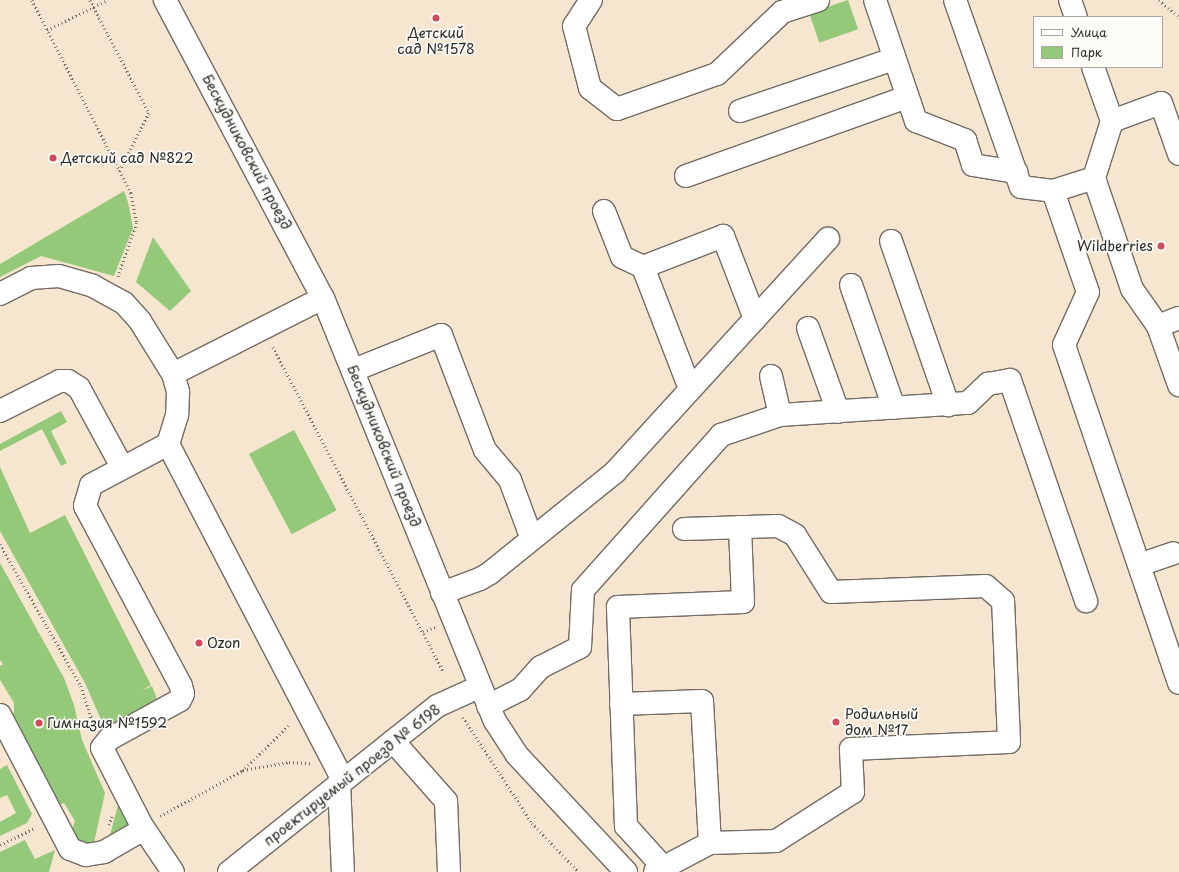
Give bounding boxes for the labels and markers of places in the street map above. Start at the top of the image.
marker: Детский сад №1578 [431,13,441,23]
place label: Детский сад №1578 [397,25,475,58]
place label: Детский сад №822 [61,150,195,166]
marker: Детский сад №822 [48,153,58,163]
place label: Wildberries [1077,238,1153,254]
marker: Wildberries [1156,241,1166,251]
place label: Ozon [207,635,240,651]
marker: Ozon [194,638,204,648]
place label: Родильный дом №17 [845,706,919,738]
place label: Гимназия №1592 [47,715,167,731]
marker: Родильный дом №17 [830,716,842,728]
marker: Гимназия №1592 [34,718,44,728]

